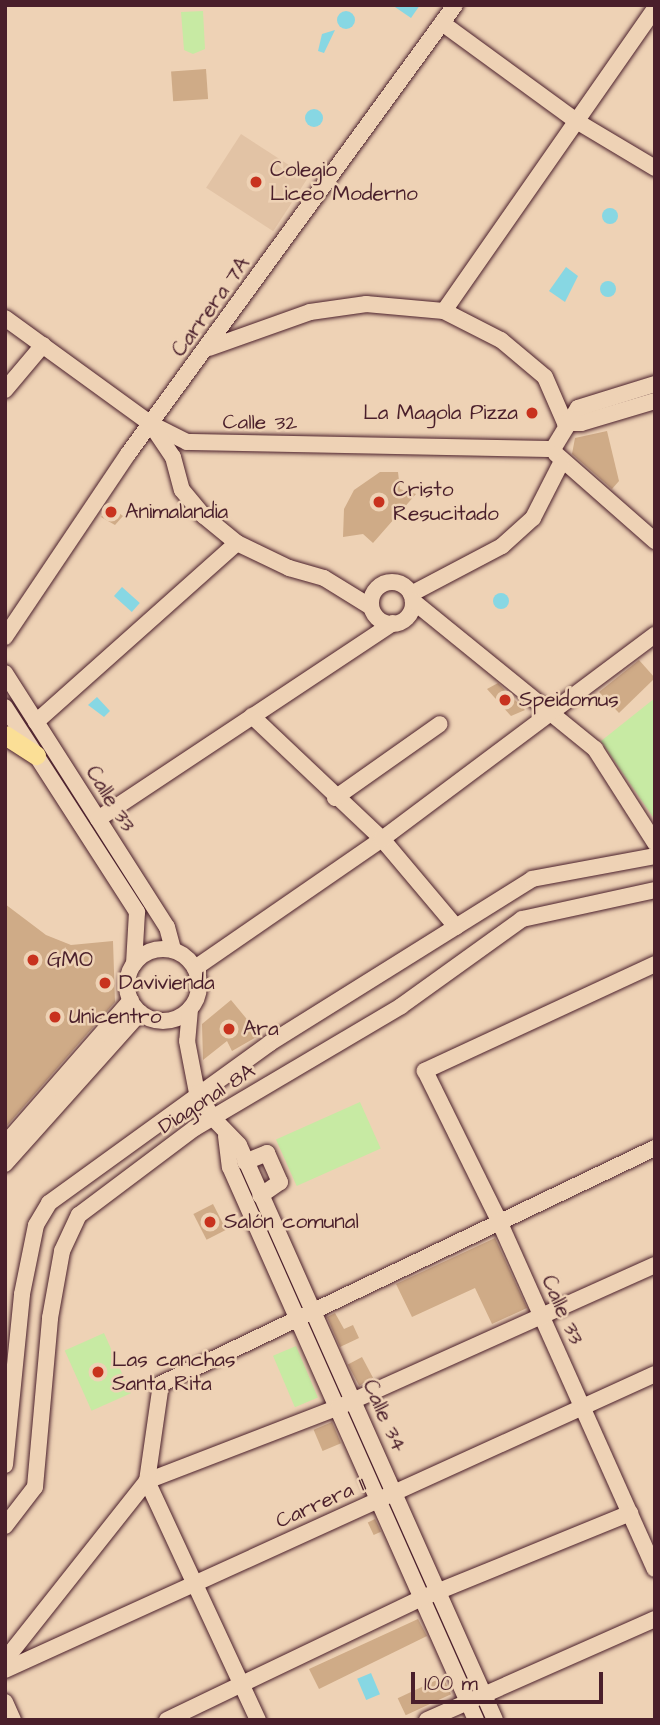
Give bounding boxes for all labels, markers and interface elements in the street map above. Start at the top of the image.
place label: Colegio Liceo Moderno [270,157,418,207]
marker: Colegio Liceo Moderno [248,174,264,190]
street label: Carrera 7A [166,252,256,362]
place label: La Magola Pizza [363,400,518,426]
marker: La Magola Pizza [524,405,540,421]
street label: Calle 32 [222,410,298,436]
place label: Cristo Resucitado [393,477,499,527]
marker: Cristo Resucitado [371,494,387,510]
place label: Animalandia [125,499,228,525]
marker: Animalandia [103,504,119,520]
place label: Speidomus [519,687,619,713]
marker: Speidomus [497,692,513,708]
street label: Calle 33 [80,761,140,837]
place label: GMO [47,947,93,973]
marker: GMO [25,952,41,968]
place label: Davivienda [119,970,215,996]
marker: Davivienda [97,975,113,991]
place label: Unicentro [69,1004,162,1030]
marker: Unicentro [47,1009,63,1025]
place label: Ara [243,1016,279,1042]
marker: Ara [221,1021,237,1037]
street label: Diagonal 8A [154,1058,260,1140]
place label: Salón comunal [224,1209,359,1235]
marker: Salón comunal [202,1214,218,1230]
street label: Calle 33 [536,1271,588,1349]
place label: Las canchas Santa Rita [112,1347,236,1397]
marker: Las canchas Santa Rita [90,1364,106,1380]
street label: Calle 34 [357,1376,411,1456]
street label: Carrera 11 [272,1472,370,1534]
scale bar [415,1658,608,1702]
text: 100 m [424,1669,478,1698]

